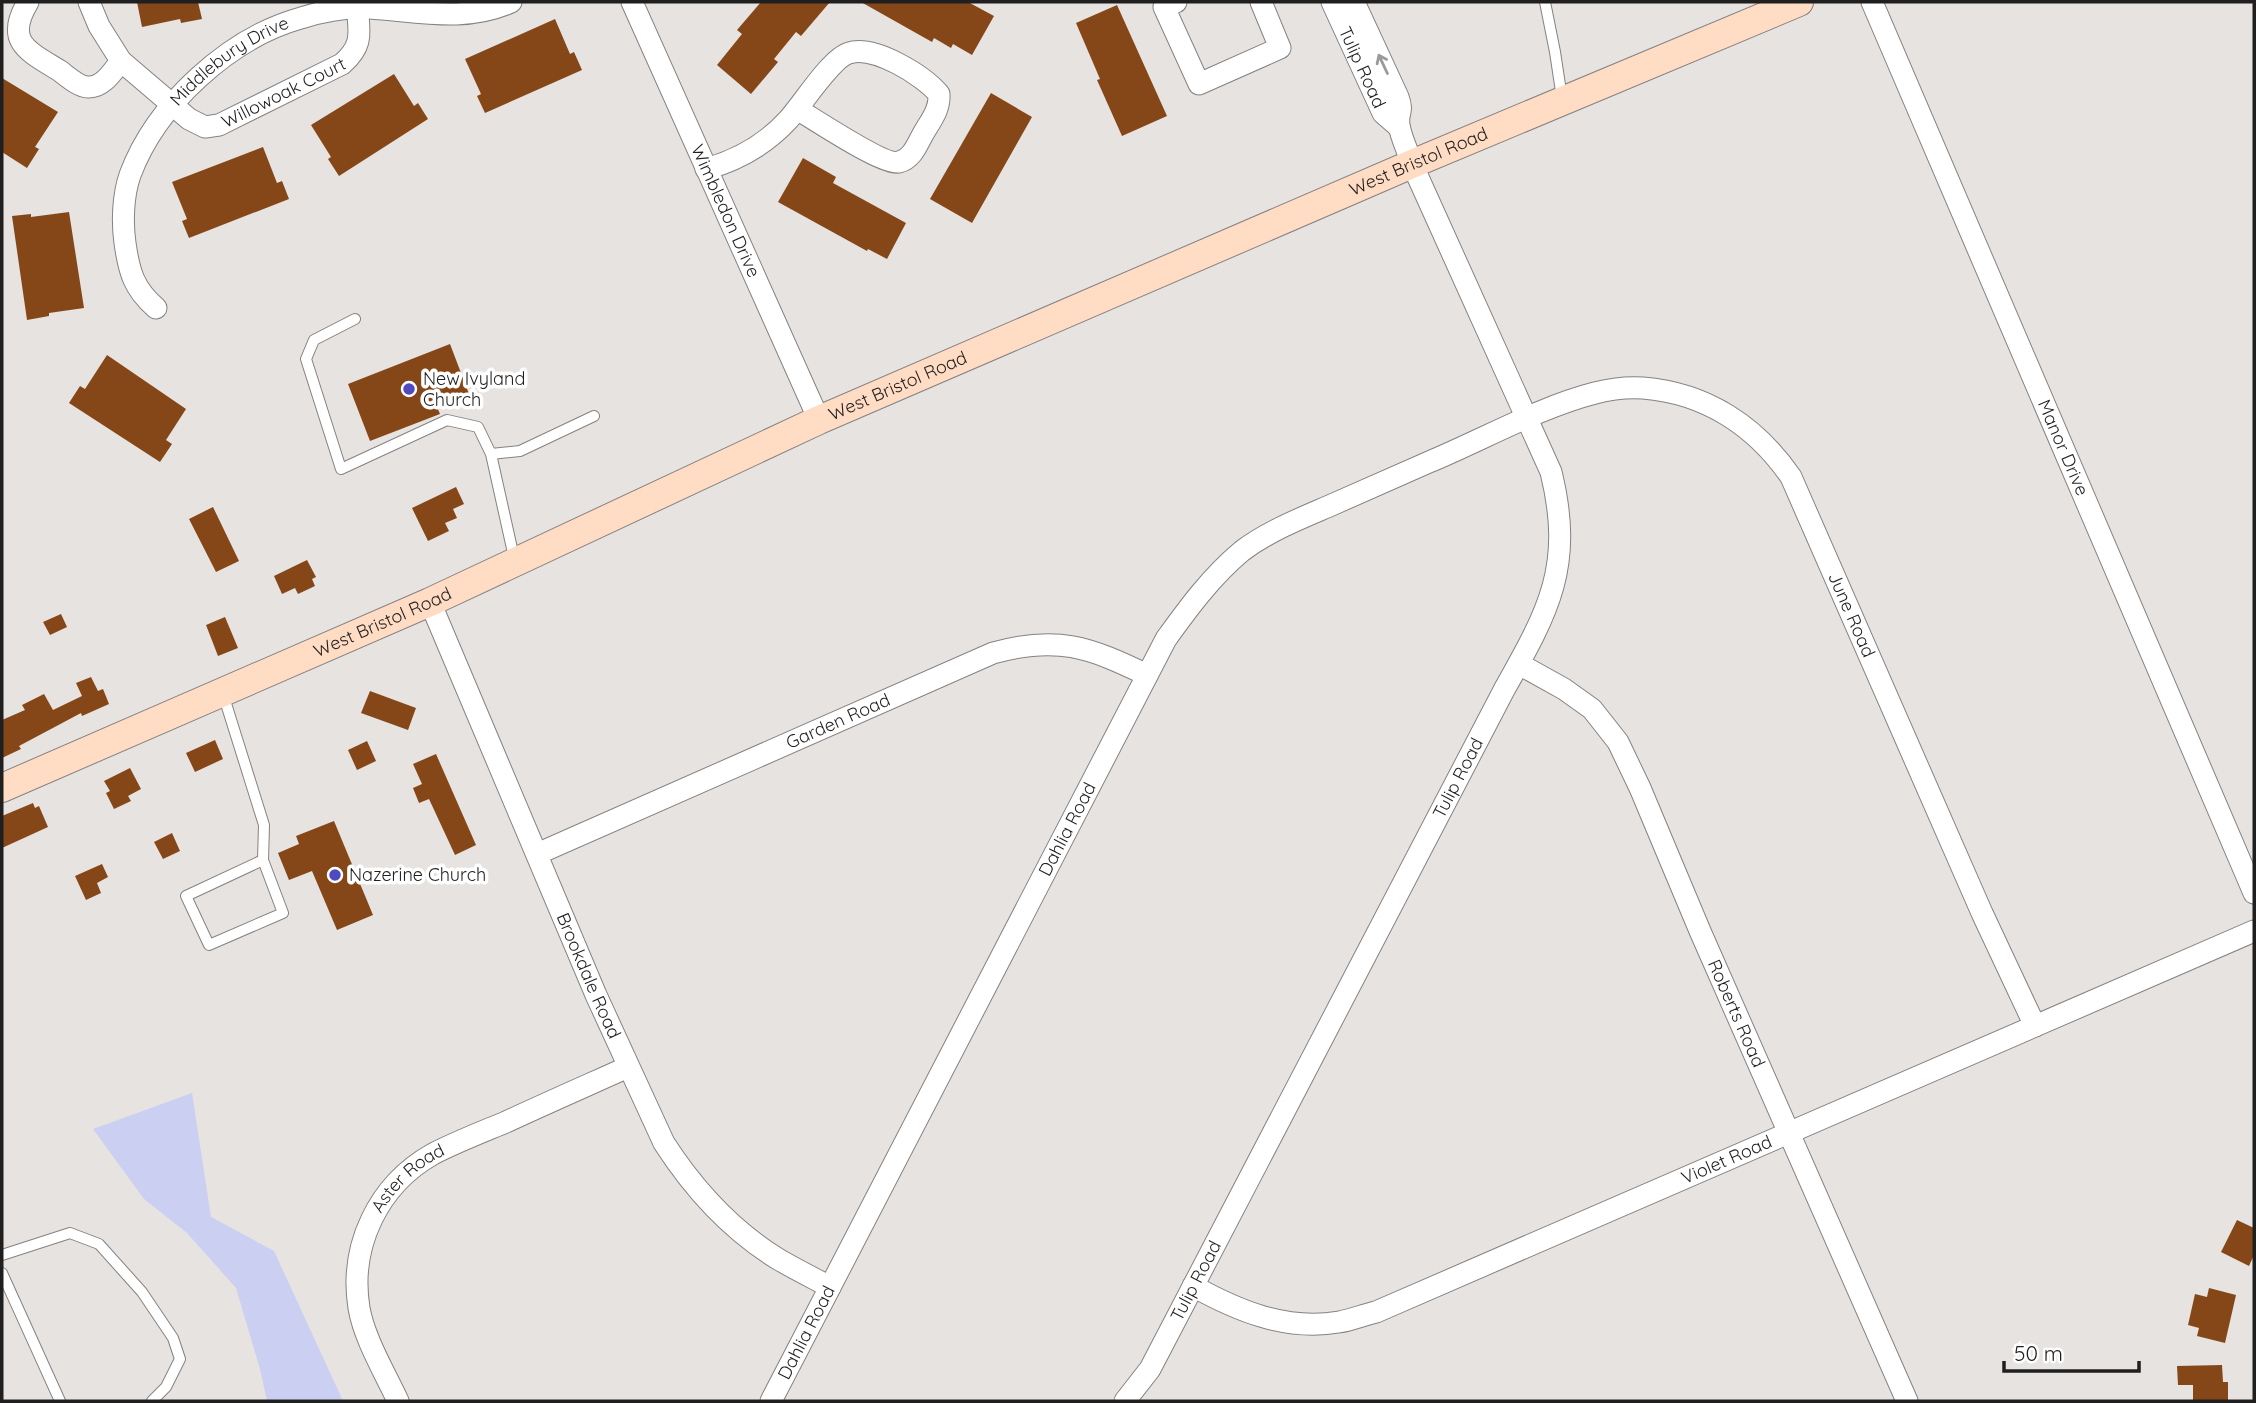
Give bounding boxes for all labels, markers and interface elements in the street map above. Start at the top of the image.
street label: Middlebury Drive [165,11,292,110]
street label: Tulip Road [1334,23,1391,112]
street label: Willowoak Court [217,52,350,133]
one-way arrow [1376,54,1389,75]
street label: West Bristol Road [1346,122,1491,201]
street label: Wimbledon Drive [686,141,766,281]
street label: West Bristol Road [825,346,970,425]
place label: New Ivyland Church [423,367,525,411]
marker: New Ivyland Church [401,381,417,397]
street label: Manor Drive [2033,396,2094,499]
street label: June Road [1823,568,1881,661]
street label: West Bristol Road [310,582,455,662]
street label: Garden Road [782,688,893,754]
street label: Tulip Road [1427,734,1488,822]
street label: Dahlia Road [1033,778,1101,880]
place label: Nazerine Church [349,863,486,886]
marker: Nazerine Church [327,867,343,883]
street label: Brookdale Road [552,909,626,1042]
street label: Roberts Road [1703,956,1771,1071]
street label: Violet Road [1678,1130,1775,1189]
street label: Aster Road [366,1138,448,1217]
street label: Tulip Road [1165,1237,1226,1325]
street label: Dahlia Road [772,1282,840,1383]
scale bar [2004,1330,2139,1374]
text: 50 m [2014,1340,2063,1366]

